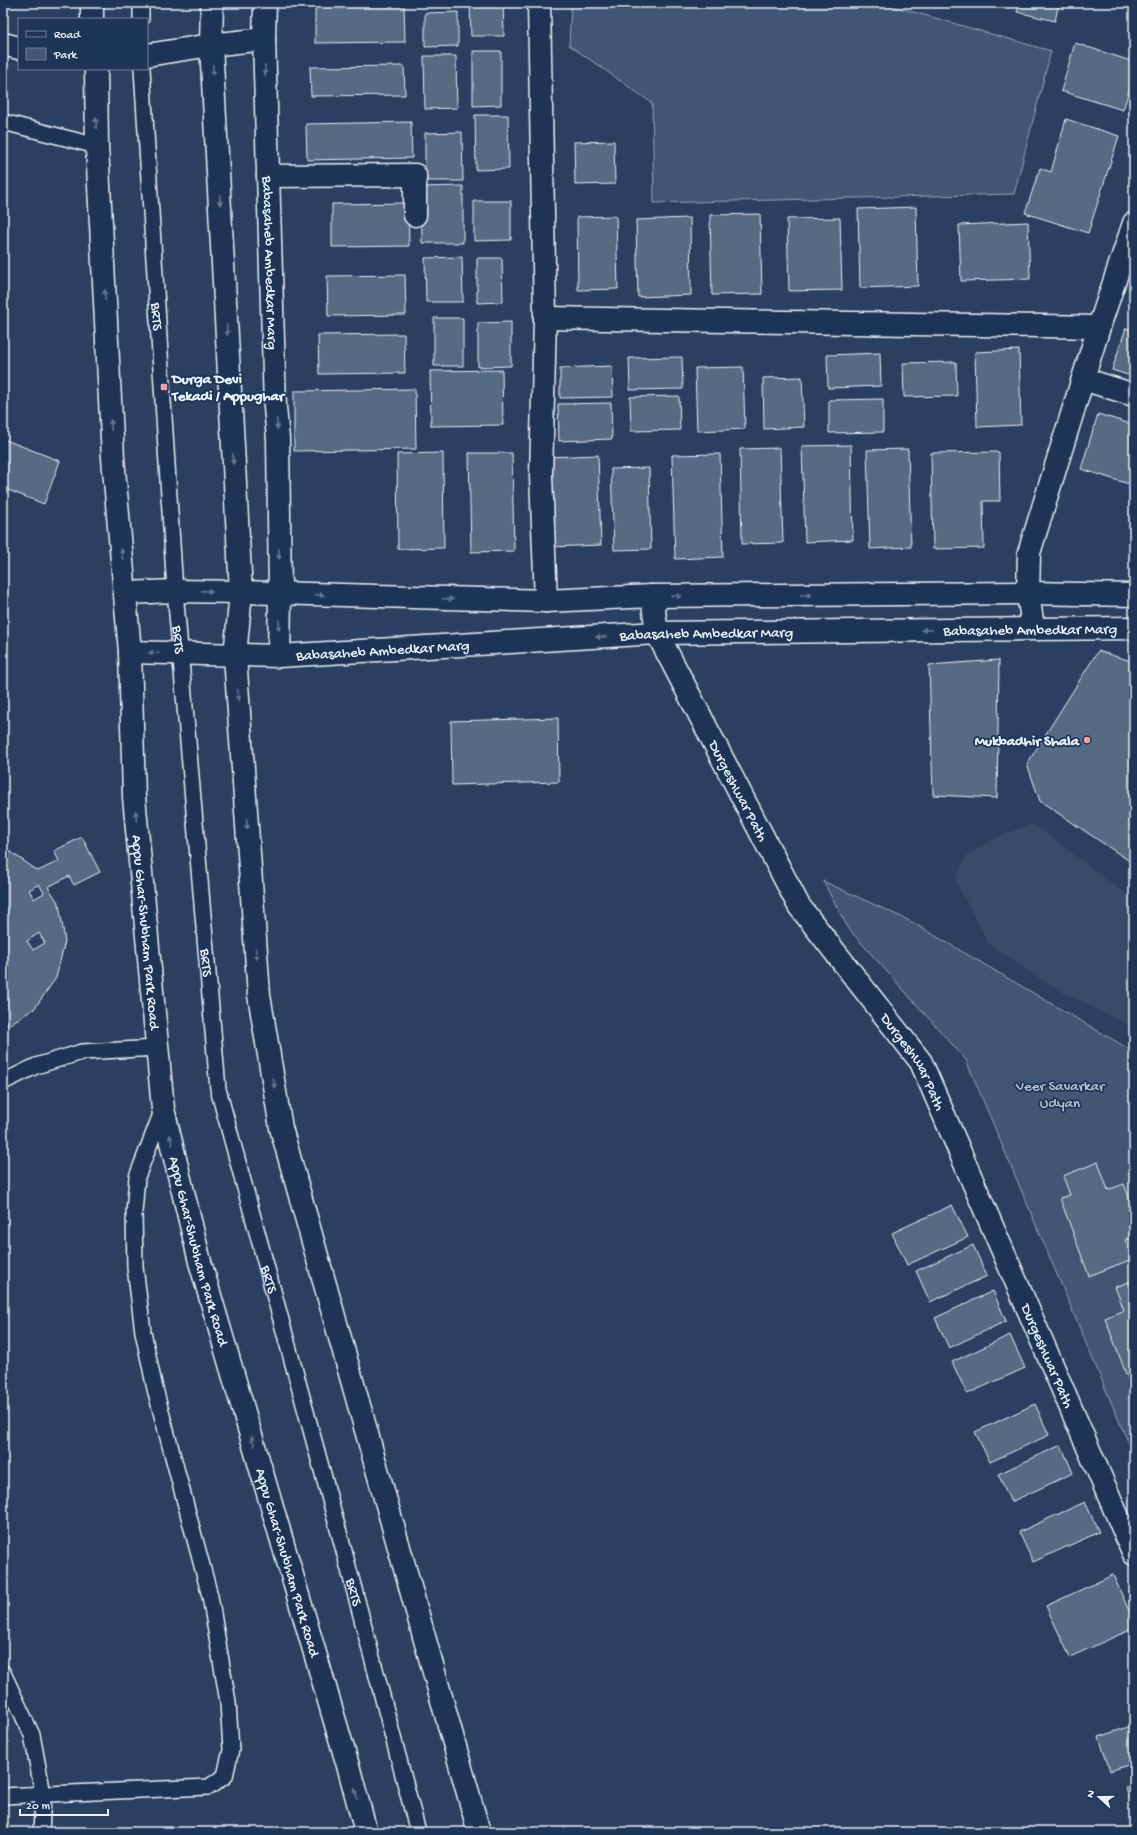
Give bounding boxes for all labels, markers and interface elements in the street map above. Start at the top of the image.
legend [18,18,148,70]
text: Road [54,29,81,43]
text: Park [53,49,79,63]
one-way arrow [209,64,216,76]
one-way arrow [261,64,268,76]
one-way arrow [93,117,100,129]
street label: Babasaheb Ambedkar Marg [257,175,280,350]
one-way arrow [217,194,223,207]
one-way arrow [101,289,108,301]
street label: BRTS [146,301,166,331]
one-way arrow [224,324,231,336]
place label: Durga Devi Tekadi / Appughar [170,371,286,406]
marker: Durga Devi Tekadi / Appughar [159,382,169,392]
one-way arrow [273,418,280,430]
one-way arrow [108,419,115,431]
one-way arrow [230,453,237,465]
one-way arrow [119,548,125,560]
one-way arrow [276,548,282,561]
one-way arrow [201,588,214,594]
one-way arrow [313,592,326,598]
one-way arrow [800,592,813,598]
one-way arrow [670,593,683,599]
one-way arrow [442,595,454,602]
one-way arrow [276,619,282,632]
street label: Babasaheb Ambedkar Marg [942,621,1117,641]
street label: BRTS [167,624,187,655]
street label: Babasaheb Ambedkar Marg [618,625,793,646]
one-way arrow [920,627,933,633]
one-way arrow [595,633,607,640]
street label: Babasaheb Ambedkar Marg [295,637,470,666]
one-way arrow [147,650,160,656]
one-way arrow [234,689,241,701]
place label: Mukbadhir Shala [975,733,1080,751]
marker: Mukbadhir Shala [1082,735,1092,745]
street label: Durgeshwar Path [703,737,771,845]
one-way arrow [132,810,139,822]
one-way arrow [243,818,250,830]
street label: Appu Ghar-Shubham Park Road [127,834,163,1032]
street label: BRTS [195,947,215,978]
one-way arrow [252,948,259,960]
street label: Durgeshwar Path [875,1010,948,1114]
one-way arrow [271,1077,277,1089]
park label: Veer Savarkar Udyan [1015,1078,1106,1113]
one-way arrow [167,1134,173,1146]
street label: Appu Ghar-Shubham Park Road [164,1155,232,1350]
street label: BRTS [255,1263,280,1296]
street label: Durgeshwar Path [1015,1301,1077,1411]
one-way arrow [250,1435,256,1447]
street label: Appu Ghar-Shubham Park Road [250,1466,323,1660]
street label: BRTS [340,1575,365,1608]
north arrow [1079,1777,1119,1817]
one-way arrow [353,1788,359,1800]
text: N [1085,1789,1098,1800]
scale bar [20,1791,108,1817]
text: 20 m [26,1800,51,1814]

